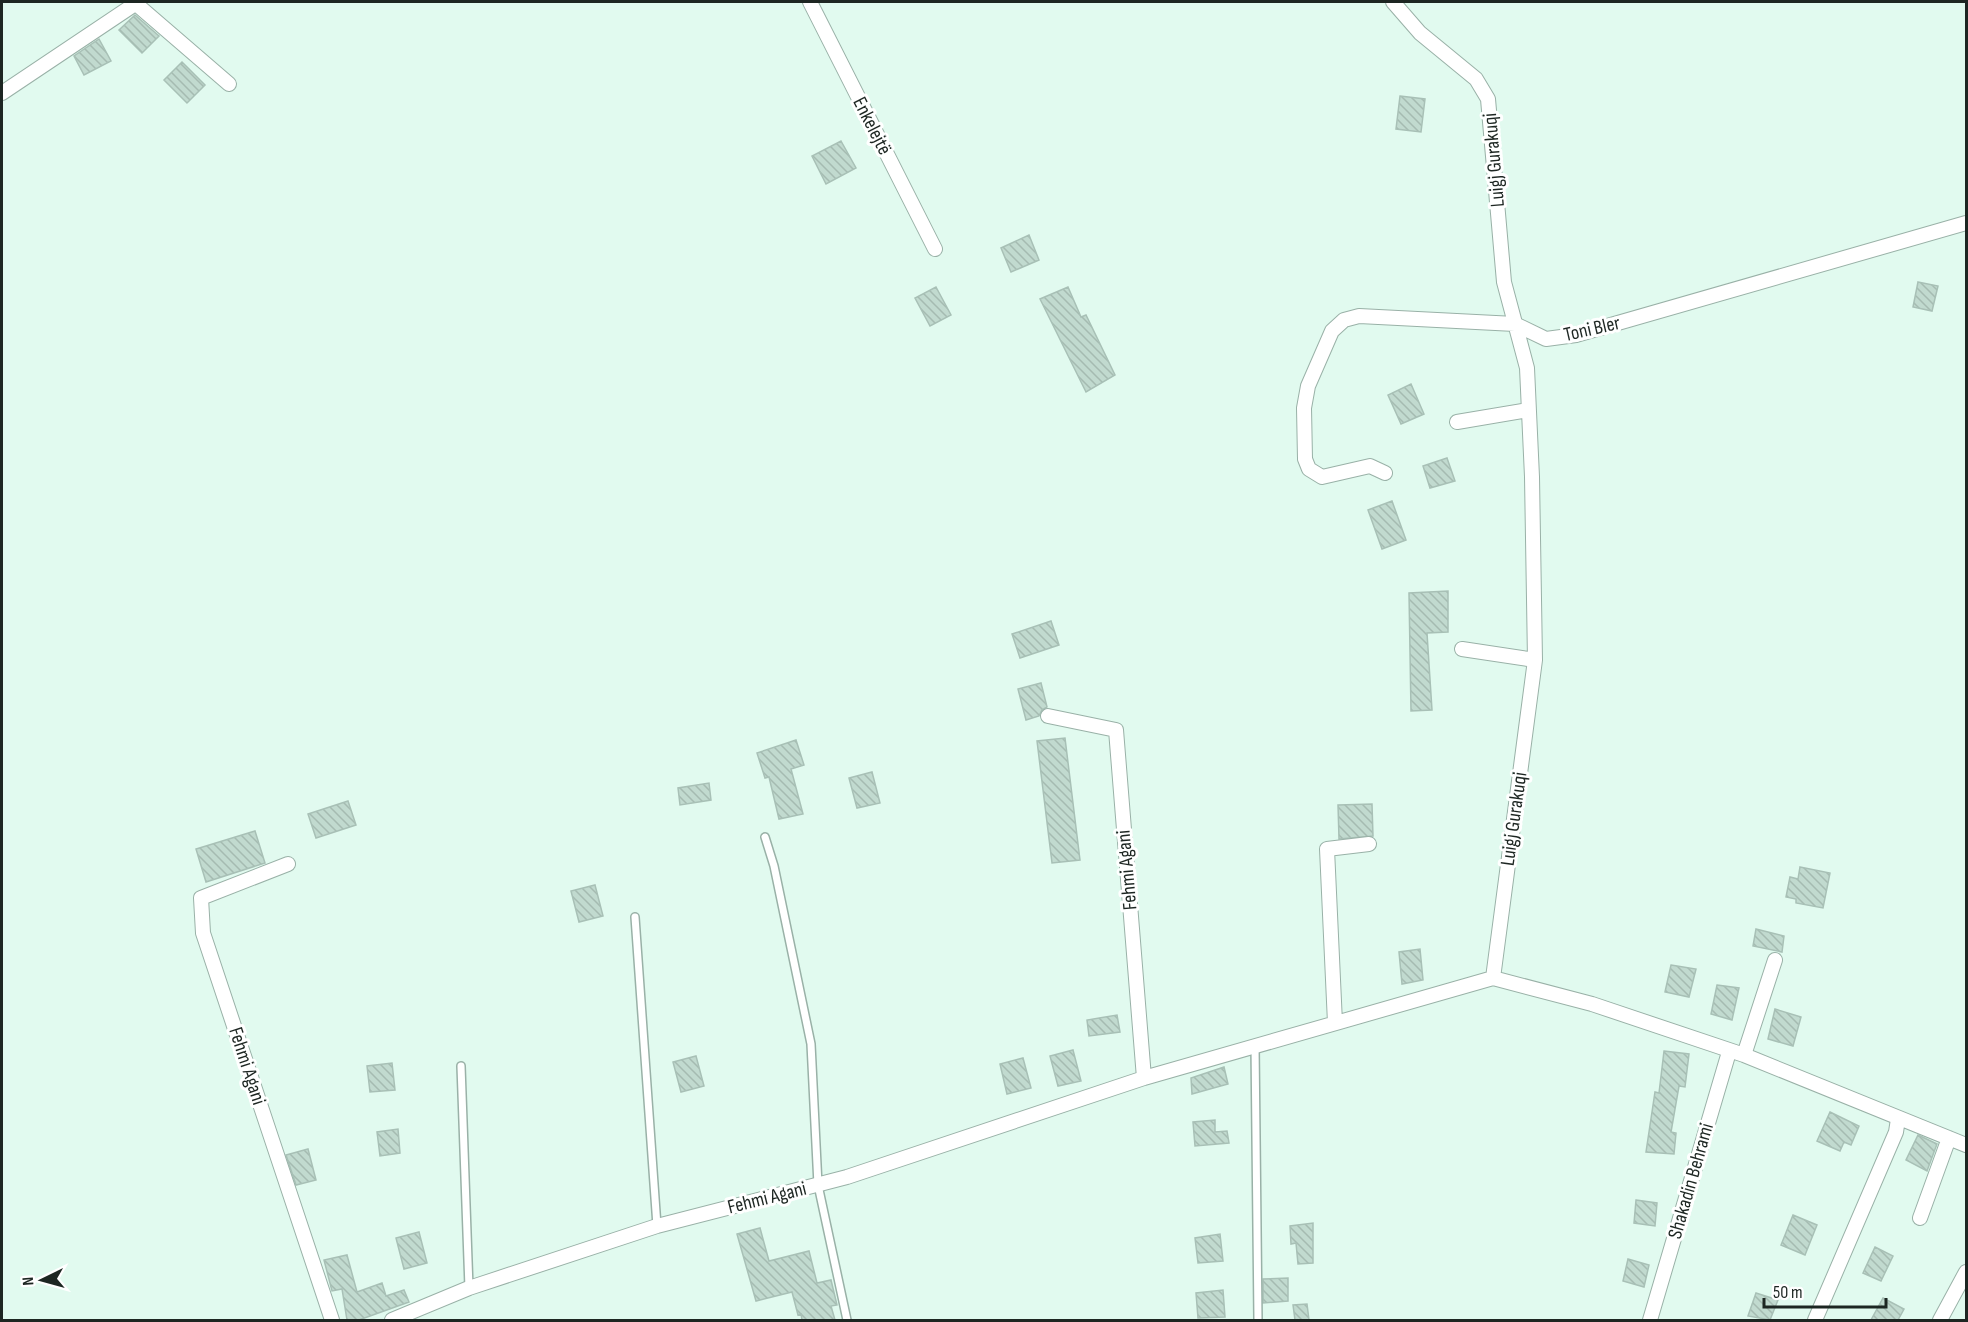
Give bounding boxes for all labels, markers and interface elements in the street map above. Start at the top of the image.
street label: Enkelejtë [847,93,897,159]
street label: Luigj Gurakuqi [1478,112,1510,208]
street label: Toni Bler [1562,311,1623,347]
street label: Luigj Gurakuqi [1496,771,1532,867]
street label: Fehmi Agani [1112,829,1142,911]
street label: Fehmi Agani [223,1024,271,1108]
street label: Shakadin Behrami [1663,1120,1719,1242]
street label: Fehmi Agani [725,1177,809,1219]
north arrow [12,1250,72,1310]
scale bar [1764,1271,1886,1309]
text: N [19,1276,38,1286]
text: 50 m [1773,1282,1803,1303]

